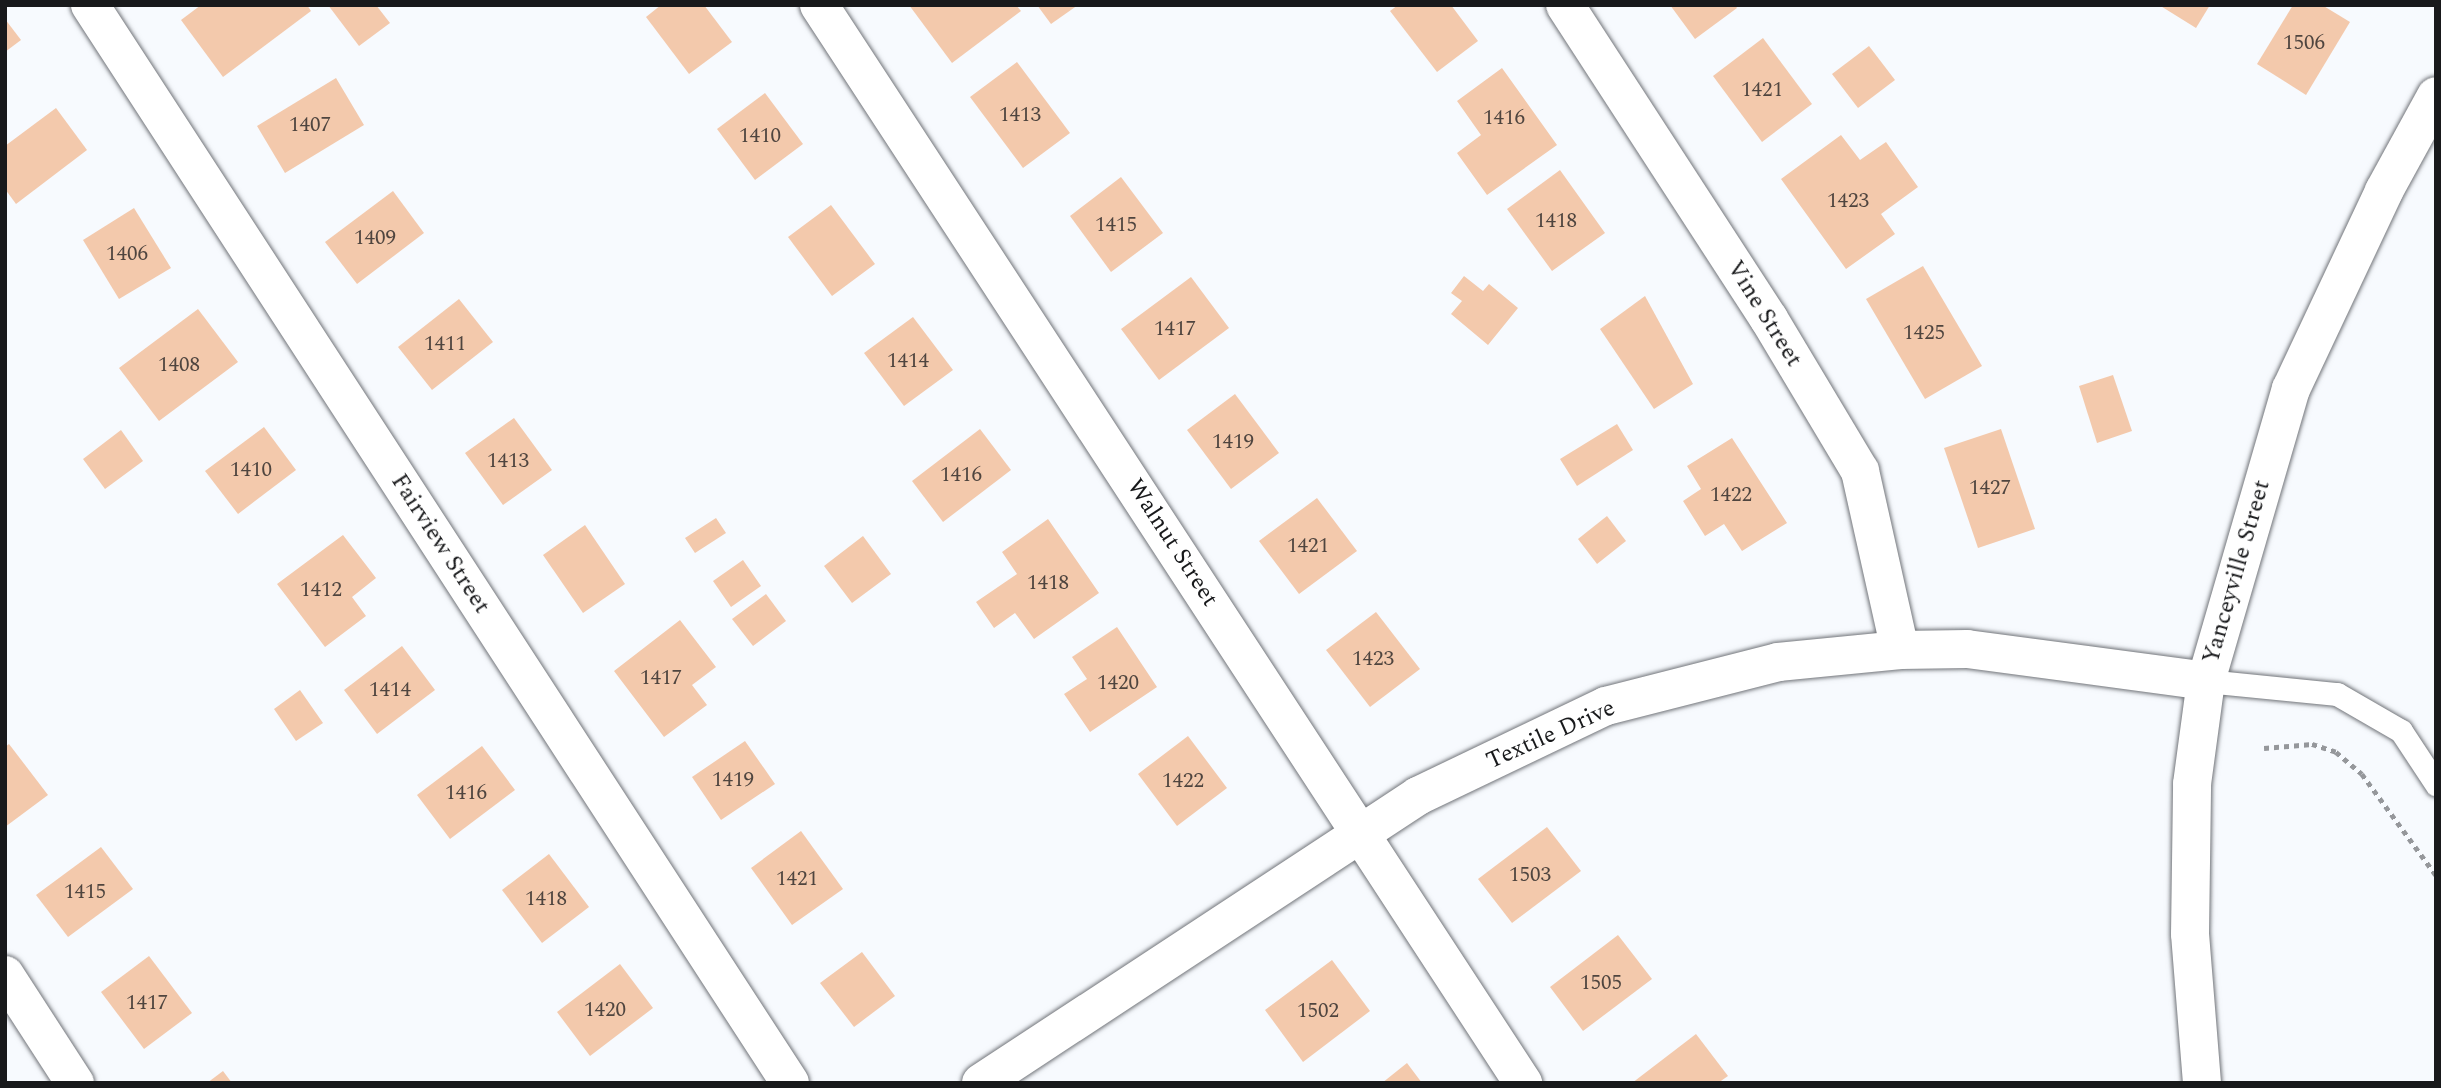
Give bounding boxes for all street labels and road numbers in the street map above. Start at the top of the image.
street label: Vine Street [1720,256,1808,372]
street label: Fairview Street [384,469,496,619]
street label: Walnut Street [1120,474,1224,612]
street label: Yanceyville Street [2197,477,2277,667]
street label: Textile Drive [1482,694,1620,776]

